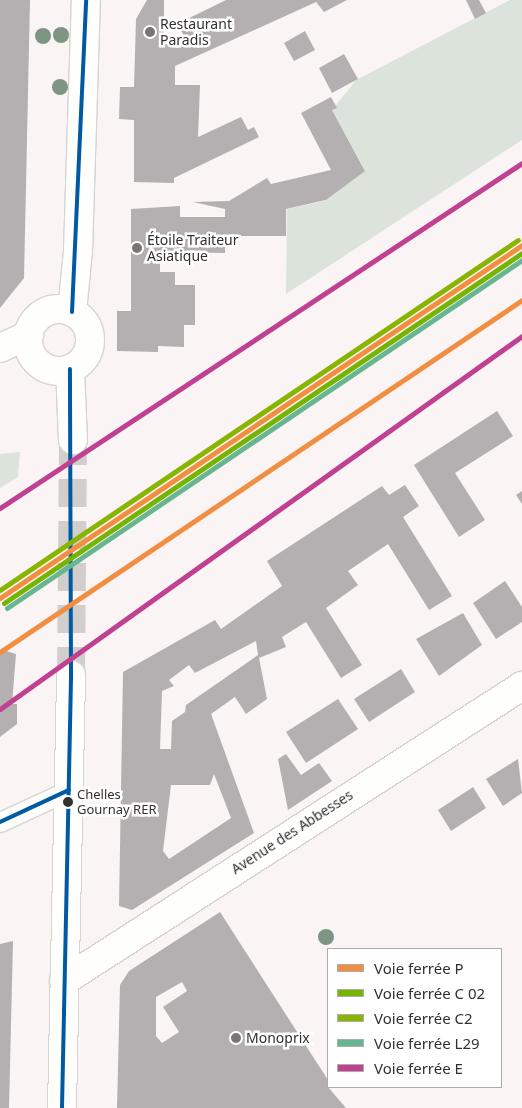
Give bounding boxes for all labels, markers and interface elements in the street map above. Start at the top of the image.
place label: Restaurant Paradis [160,16,232,48]
marker: Restaurant Paradis [144,26,156,38]
place label: Étoile Traiteur Asiatique [147,232,239,264]
marker: Étoile Traiteur Asiatique [131,242,143,254]
street label: Avenue des Abbesses [228,786,356,878]
place label: Chelles Gournay RER [77,787,156,818]
marker: Chelles Gournay RER [63,797,73,807]
legend [327,948,502,1088]
text: Voie ferrée P [374,958,464,978]
text: Voie ferrée C 02 [374,983,485,1003]
text: Voie ferrée C2 [374,1008,473,1028]
place label: Monoprix [246,1030,310,1046]
marker: Monoprix [230,1032,242,1044]
text: Voie ferrée L29 [374,1033,480,1053]
text: Voie ferrée E [374,1058,463,1078]

